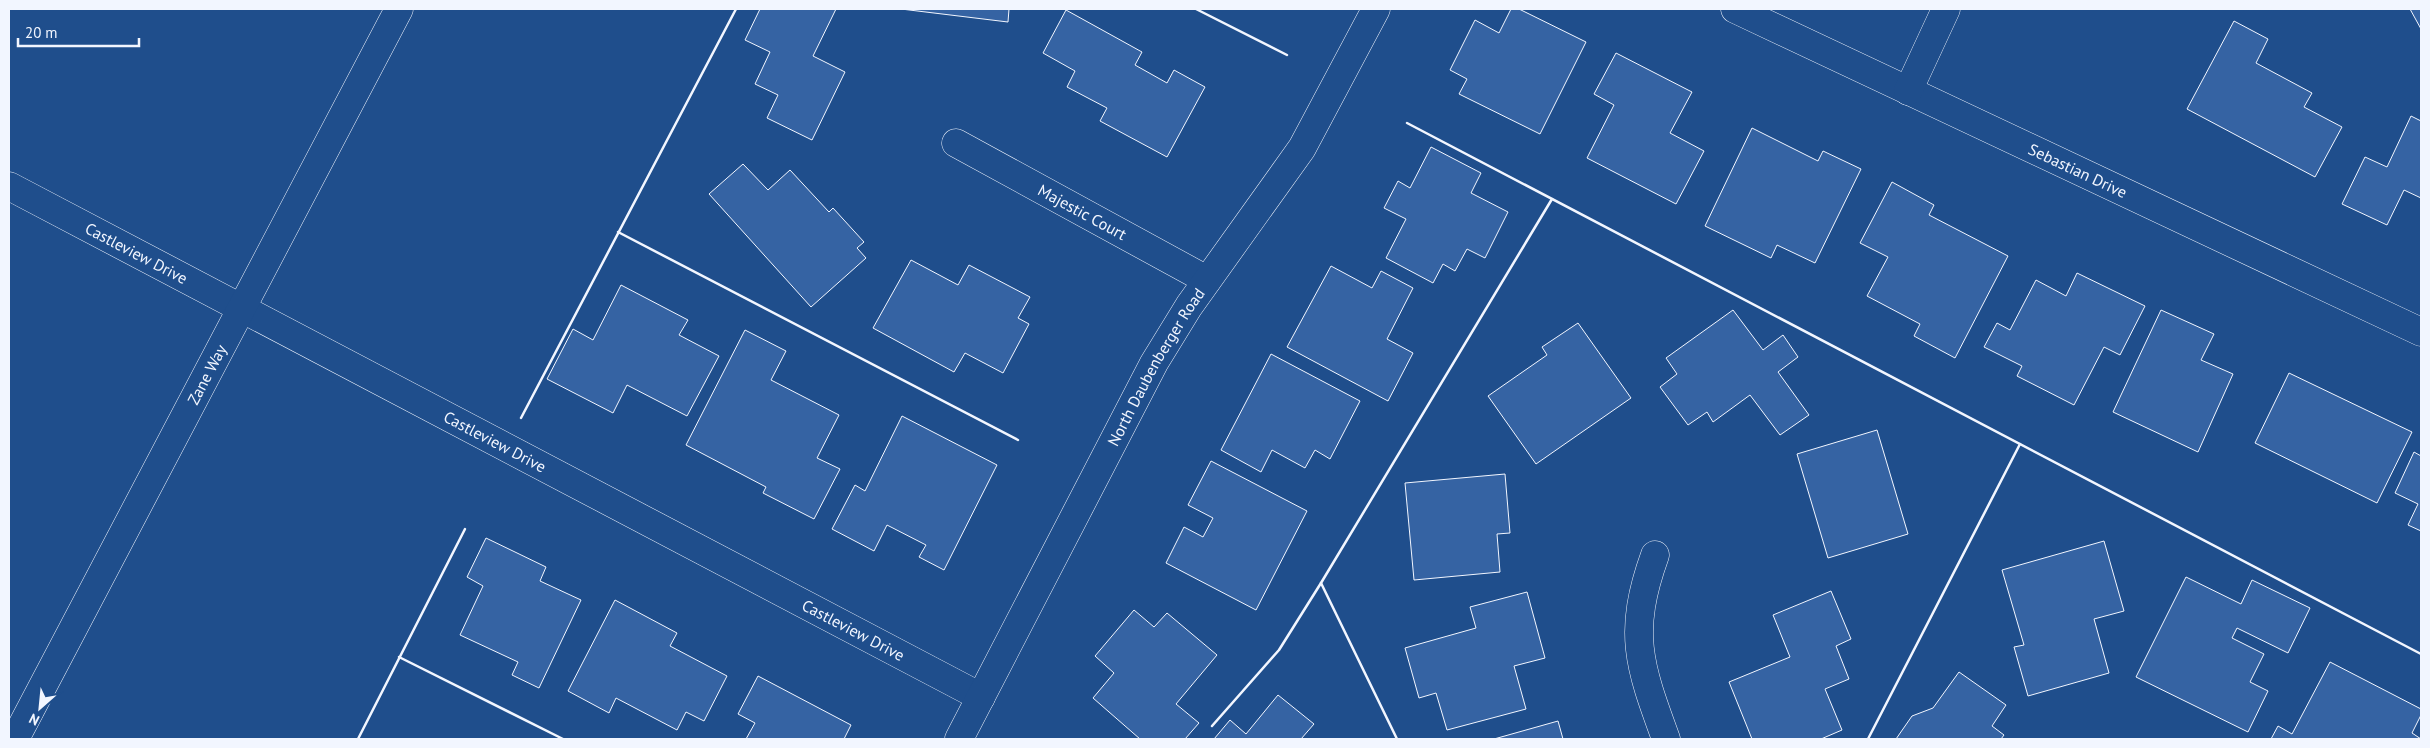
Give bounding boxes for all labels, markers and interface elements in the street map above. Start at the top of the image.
scale bar [18,15,139,47]
text: 20 m [25,23,58,42]
street label: Sebastian Drive [2025,139,2130,202]
street label: Majestic Court [1035,180,1131,244]
street label: Castleview Drive [82,218,191,288]
street label: North Daubenberger Road [1103,284,1209,449]
street label: Zane Way [183,340,231,408]
street label: Castleview Drive [440,406,550,477]
street label: Castleview Drive [799,595,908,665]
north arrow [15,683,65,733]
text: N [26,709,42,730]

